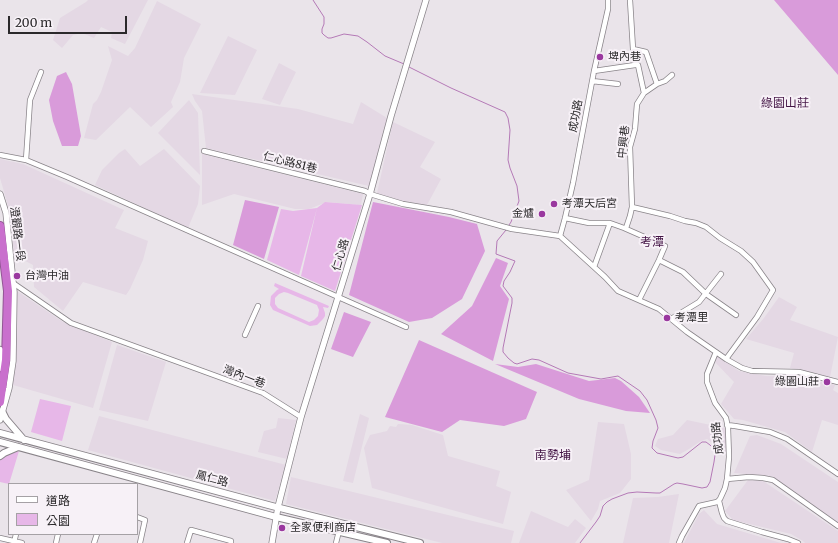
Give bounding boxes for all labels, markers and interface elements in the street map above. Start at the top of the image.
scale bar [10,8,129,34]
text: 200 m [15,15,52,30]
place label: 埤內巷 [608,50,641,64]
marker: 埤內巷 [595,52,605,62]
district label: 綠園山莊 [761,97,809,111]
street label: 成功路 [566,99,586,133]
street label: 中興巷 [616,125,632,159]
street label: 仁心路81巷 [262,150,318,176]
place label: 考潭天后宮 [562,197,617,211]
marker: 考潭天后宮 [549,199,559,209]
street label: 澄觀路一段 [7,206,27,262]
place label: 金爐 [512,207,534,221]
marker: 金爐 [537,209,547,219]
district label: 考潭 [640,236,664,250]
street label: 仁心路 [330,237,352,273]
place label: 台灣中油 [25,269,69,283]
marker: 台灣中油 [12,271,22,281]
place label: 考潭里 [675,311,708,325]
marker: 考潭里 [662,313,672,323]
street label: 灣內一巷 [221,363,267,391]
place label: 綠園山莊 [775,375,819,389]
marker: 綠園山莊 [822,377,832,387]
street label: 成功路 [709,421,727,455]
district label: 南勢埔 [535,449,571,463]
street label: 鳳仁路 [194,468,230,490]
legend [8,483,138,535]
text: 道路 [46,493,70,508]
text: 公園 [46,513,70,528]
place label: 全家便利商店 [290,521,356,535]
marker: 全家便利商店 [277,523,287,533]

